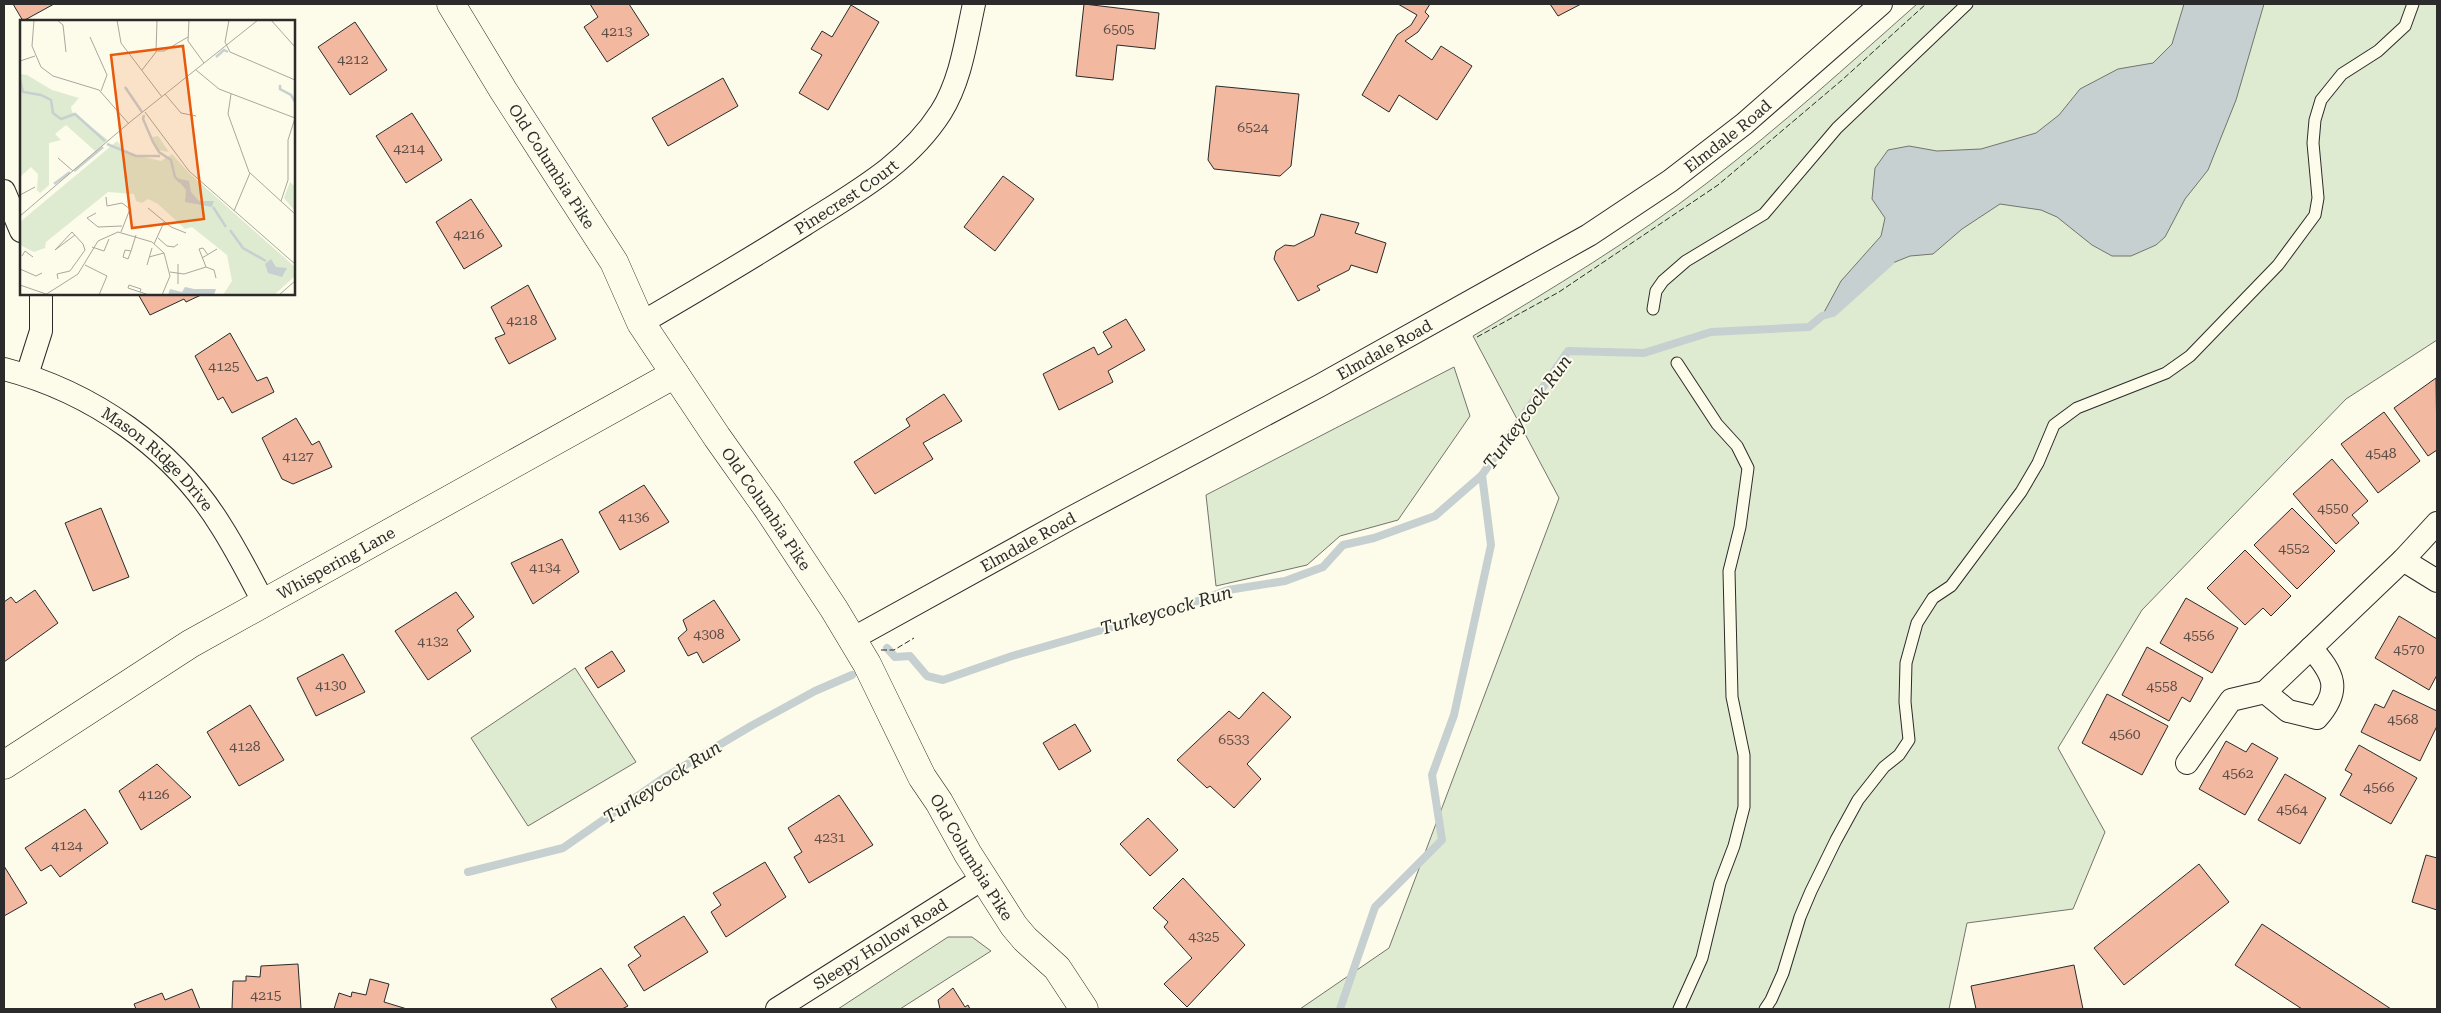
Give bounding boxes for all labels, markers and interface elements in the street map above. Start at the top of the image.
inset map [20,20,295,295]
house number: 6505 [1103,21,1135,37]
house number: 4213 [601,23,633,39]
house number: 4212 [337,51,369,67]
street label: Elmdale Road [1680,95,1775,176]
street label: Old Columbia Pike [505,100,599,232]
house number: 6524 [1237,119,1269,135]
house number: 4214 [393,140,425,156]
street label: Pinecrest Court [791,155,902,238]
house number: 4216 [453,226,485,242]
house number: 4218 [506,312,538,328]
street label: Elmdale Road [1333,315,1435,384]
water label: Turkeycock Run [1478,351,1576,473]
house number: 4125 [208,358,240,374]
street label: Mason Ridge Drive [98,403,218,515]
street label: Old Columbia Pike [718,443,815,574]
house number: 4548 [2365,445,2397,461]
house number: 4127 [282,448,314,464]
house number: 4550 [2317,500,2349,516]
street label: Elmdale Road [977,508,1079,576]
house number: 4136 [618,509,650,525]
street label: Whispering Lane [274,522,398,603]
house number: 4552 [2278,540,2310,556]
house number: 4134 [529,559,561,575]
water label: Turkeycock Run [1098,581,1234,639]
house number: 4308 [693,626,725,642]
house number: 4556 [2183,627,2215,643]
house number: 4132 [417,633,449,649]
house number: 4570 [2393,641,2425,657]
house number: 4130 [315,677,347,693]
house number: 4558 [2146,678,2178,694]
house number: 4568 [2387,711,2419,727]
house number: 4560 [2109,726,2141,742]
house number: 6533 [1218,731,1250,747]
water label: Turkeycock Run [599,736,725,828]
house number: 4128 [229,738,261,754]
house number: 4562 [2222,765,2254,781]
house number: 4566 [2363,779,2395,795]
house number: 4126 [138,786,170,802]
street label: Old Columbia Pike [926,790,1017,924]
house number: 4564 [2276,801,2308,817]
house number: 4231 [814,829,846,845]
house number: 4124 [51,837,83,853]
street label: Sleepy Hollow Road [809,894,951,993]
house number: 4325 [1188,928,1220,944]
house number: 4215 [250,987,282,1003]

